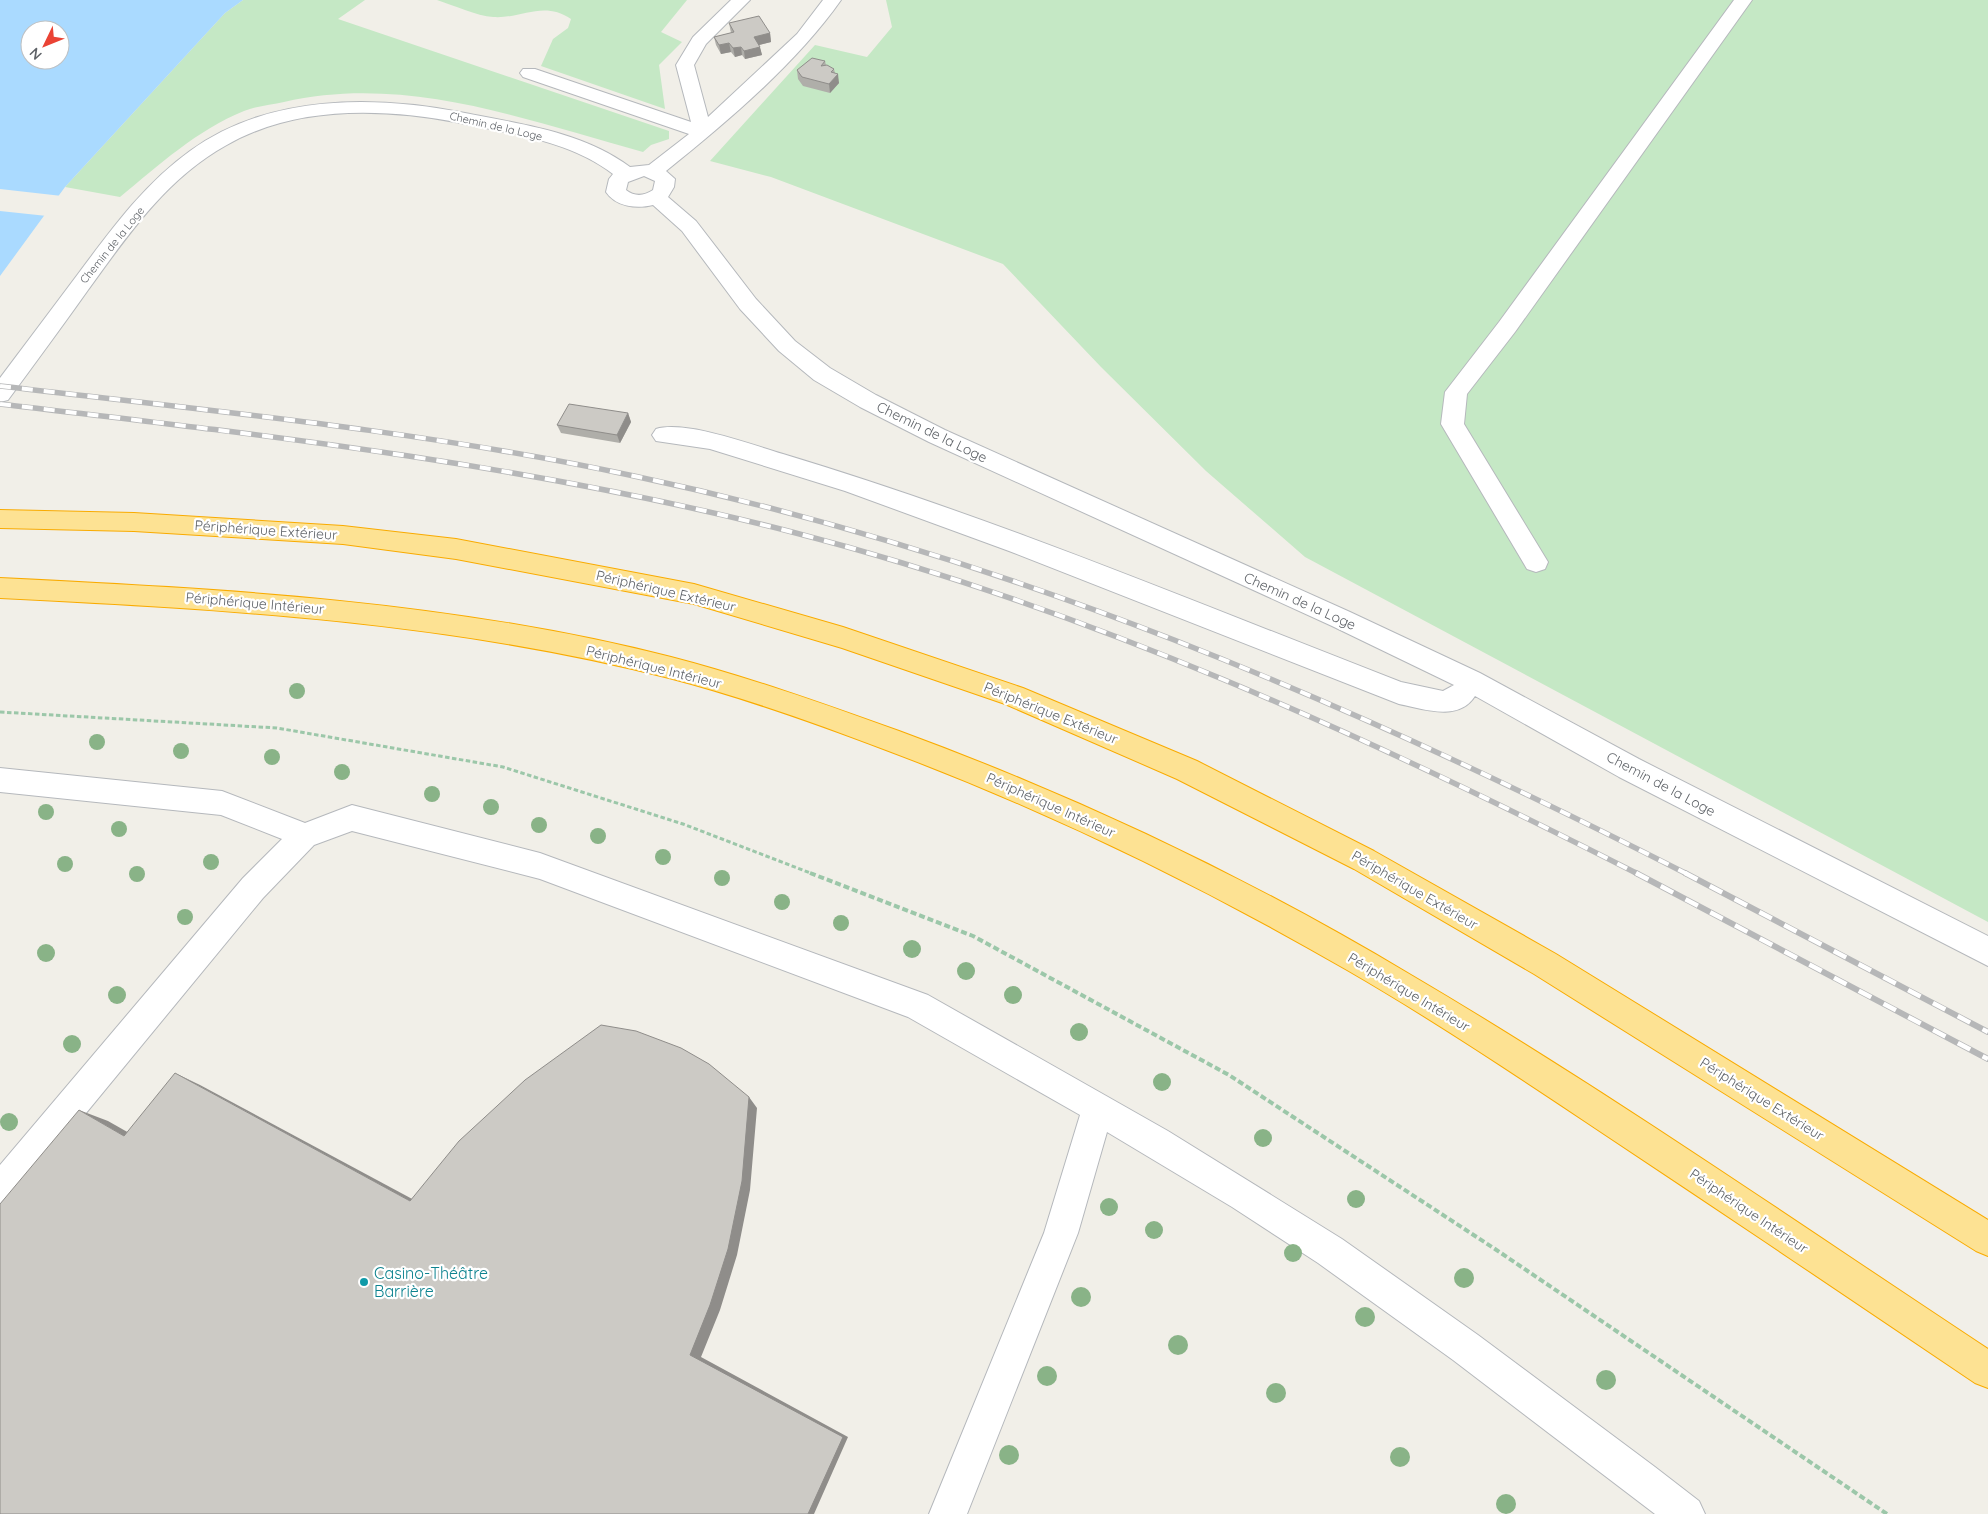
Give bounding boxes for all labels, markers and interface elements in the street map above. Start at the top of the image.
north arrow [20,20,70,70]
text: N [25,44,46,64]
street label: Chemin de la Loge [448,109,544,143]
street label: Chemin de la Loge [77,204,147,286]
street label: Chemin de la Loge [874,397,990,467]
street label: Périphérique Extérieur [194,516,339,544]
street label: Périphérique Extérieur [594,566,738,616]
street label: Chemin de la Loge [1241,568,1359,634]
street label: Périphérique Intérieur [185,588,326,618]
street label: Périphérique Intérieur [584,641,724,693]
street label: Périphérique Extérieur [981,678,1121,748]
street label: Chemin de la Loge [1603,748,1719,820]
street label: Périphérique Intérieur [984,768,1119,842]
street label: Périphérique Extérieur [1349,846,1482,934]
street label: Périphérique Intérieur [1345,948,1474,1036]
street label: Périphérique Extérieur [1697,1053,1828,1145]
street label: Périphérique Intérieur [1686,1165,1812,1258]
place label: Casino-Théâtre Barrière [374,1263,488,1301]
marker: Casino-Théâtre Barrière [358,1276,370,1288]

